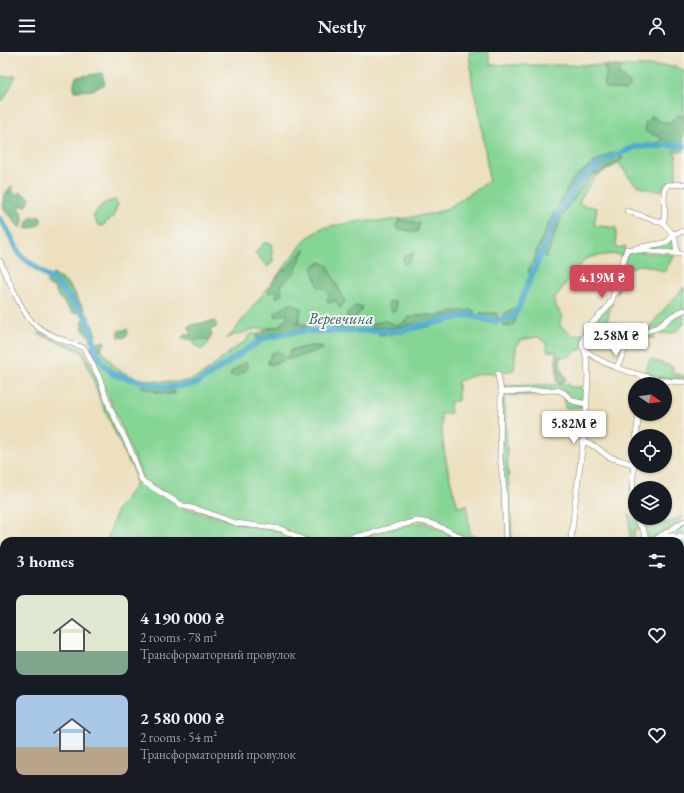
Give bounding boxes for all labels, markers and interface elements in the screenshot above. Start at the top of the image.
icon: menu [16,15,38,37]
text: Nestly [318,15,366,38]
icon: person [646,15,668,37]
pin: 4.19M ₴ [565,265,639,299]
text: 4.19M ₴ [579,269,625,286]
water label: Веревчина [307,308,374,329]
pin: 2.58M ₴ [579,323,653,357]
text: 2.58M ₴ [593,327,639,344]
north arrow [628,377,672,421]
map controls [628,377,672,525]
pin: 5.82M ₴ [537,411,611,445]
text: 5.82M ₴ [551,415,597,432]
button: locate [628,429,672,473]
button: layers [628,481,672,525]
text: 3 homes [16,550,74,572]
icon: filters [646,550,668,572]
text: 4 190 000 ₴ [140,607,224,629]
icon: home [48,611,96,659]
icon: heart [646,624,668,646]
text: 2 rooms · 78 m² [140,629,217,646]
text: Трансформаторний провулок [140,646,296,663]
text: 2 580 000 ₴ [140,707,224,729]
icon: home [48,711,96,759]
icon: heart [646,724,668,746]
text: 2 rooms · 54 m² [140,729,217,746]
text: Трансформаторний провулок [140,746,296,763]

